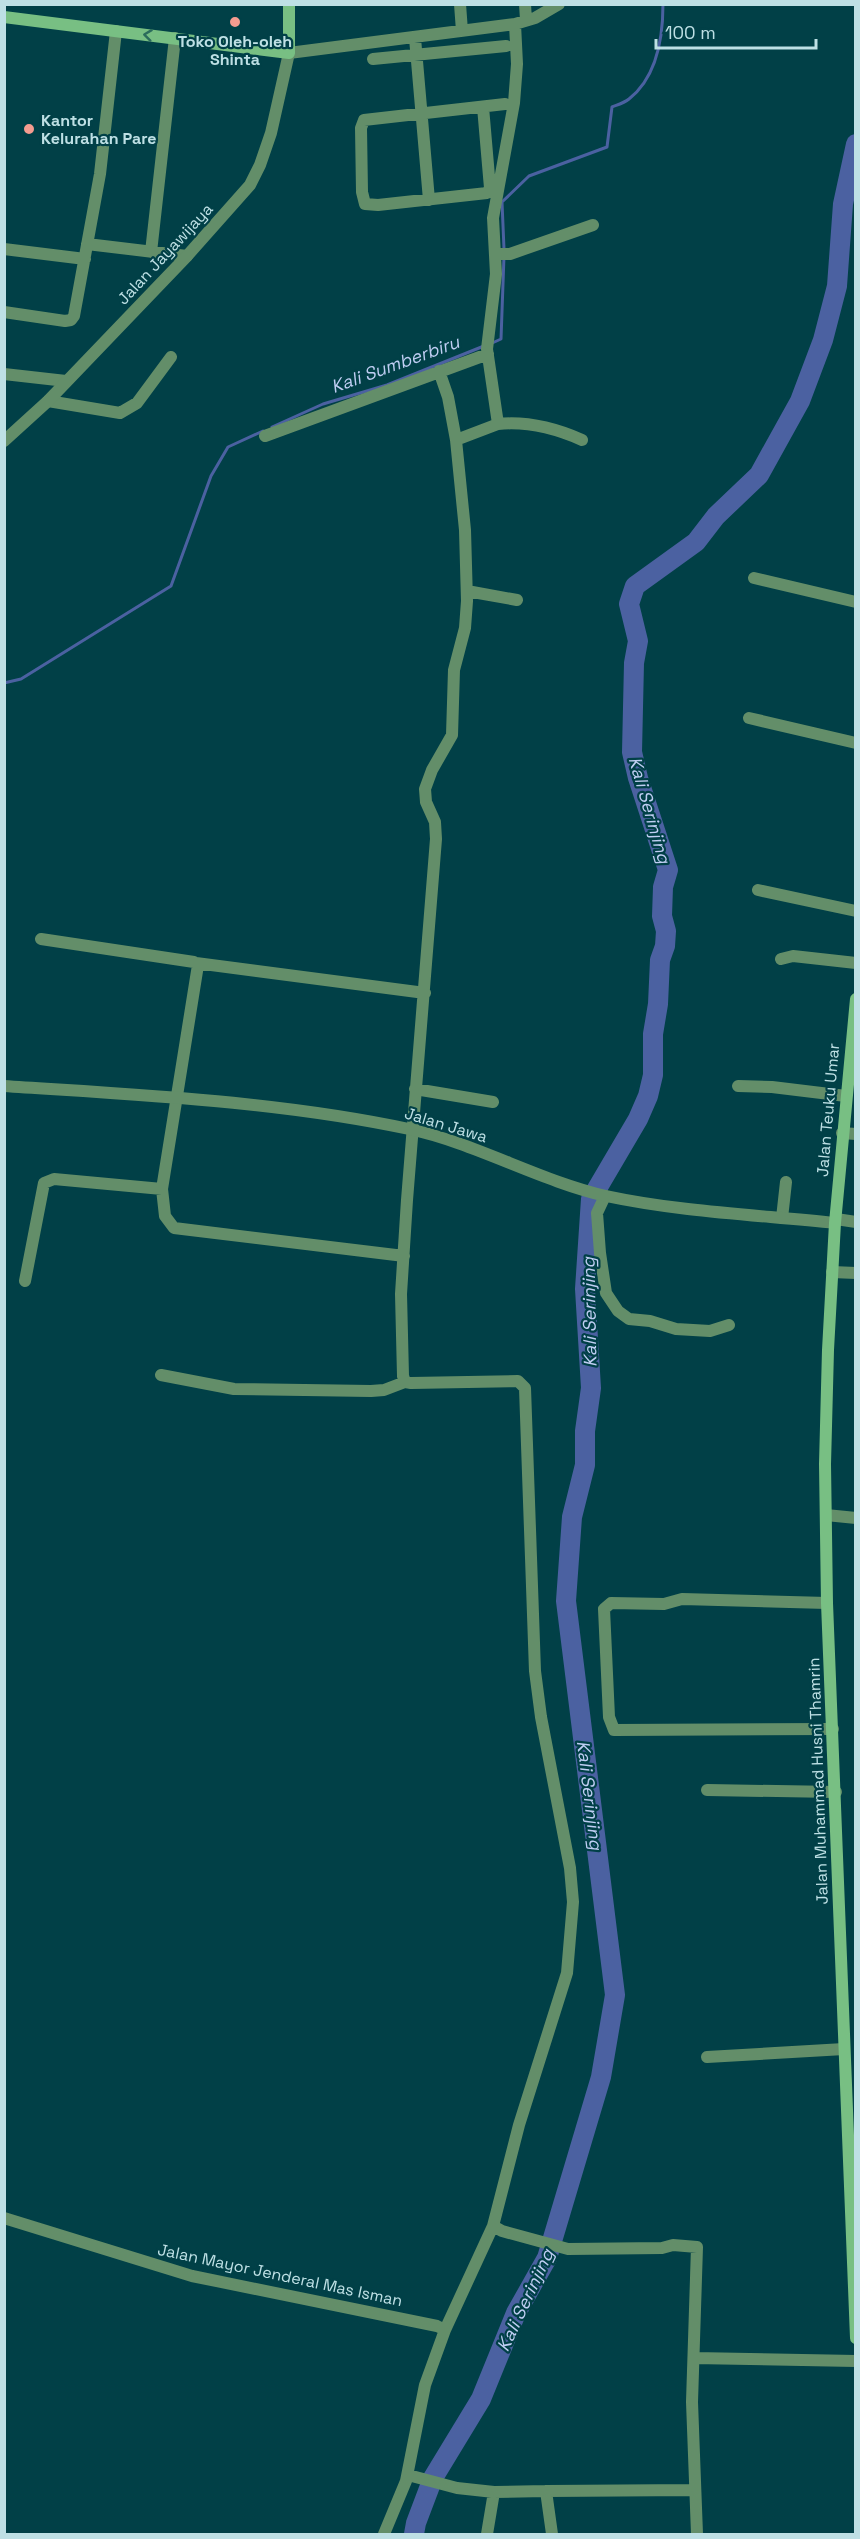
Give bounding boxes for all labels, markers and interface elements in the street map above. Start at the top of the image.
scale bar [656,12,816,50]
marker: Toko Oleh-oleh Shinta [228,15,242,29]
text: 100 m [665,21,716,44]
one-way arrow [143,29,152,42]
place label: Toko Oleh-oleh Shinta [178,31,292,70]
place label: Kantor Kelurahan Pare [41,110,157,149]
marker: Kantor Kelurahan Pare [22,122,36,136]
street label: Jalan Jayawijaya [113,199,217,309]
water label: Kali Sumberbiru [328,330,463,398]
water label: Kali Serinjing [624,754,677,867]
street label: Jalan Teuku Umar [812,1042,844,1178]
street label: Jalan Jawa [402,1102,490,1148]
water label: Kali Serinjing [577,1255,601,1367]
street label: Jalan Muhammad Husni Thamrin [803,1657,833,1905]
water label: Kali Serinjing [572,1739,608,1852]
street label: Jalan Mayor Jenderal Mas Isman [156,2239,404,2311]
water label: Kali Serinjing [491,2244,559,2355]

